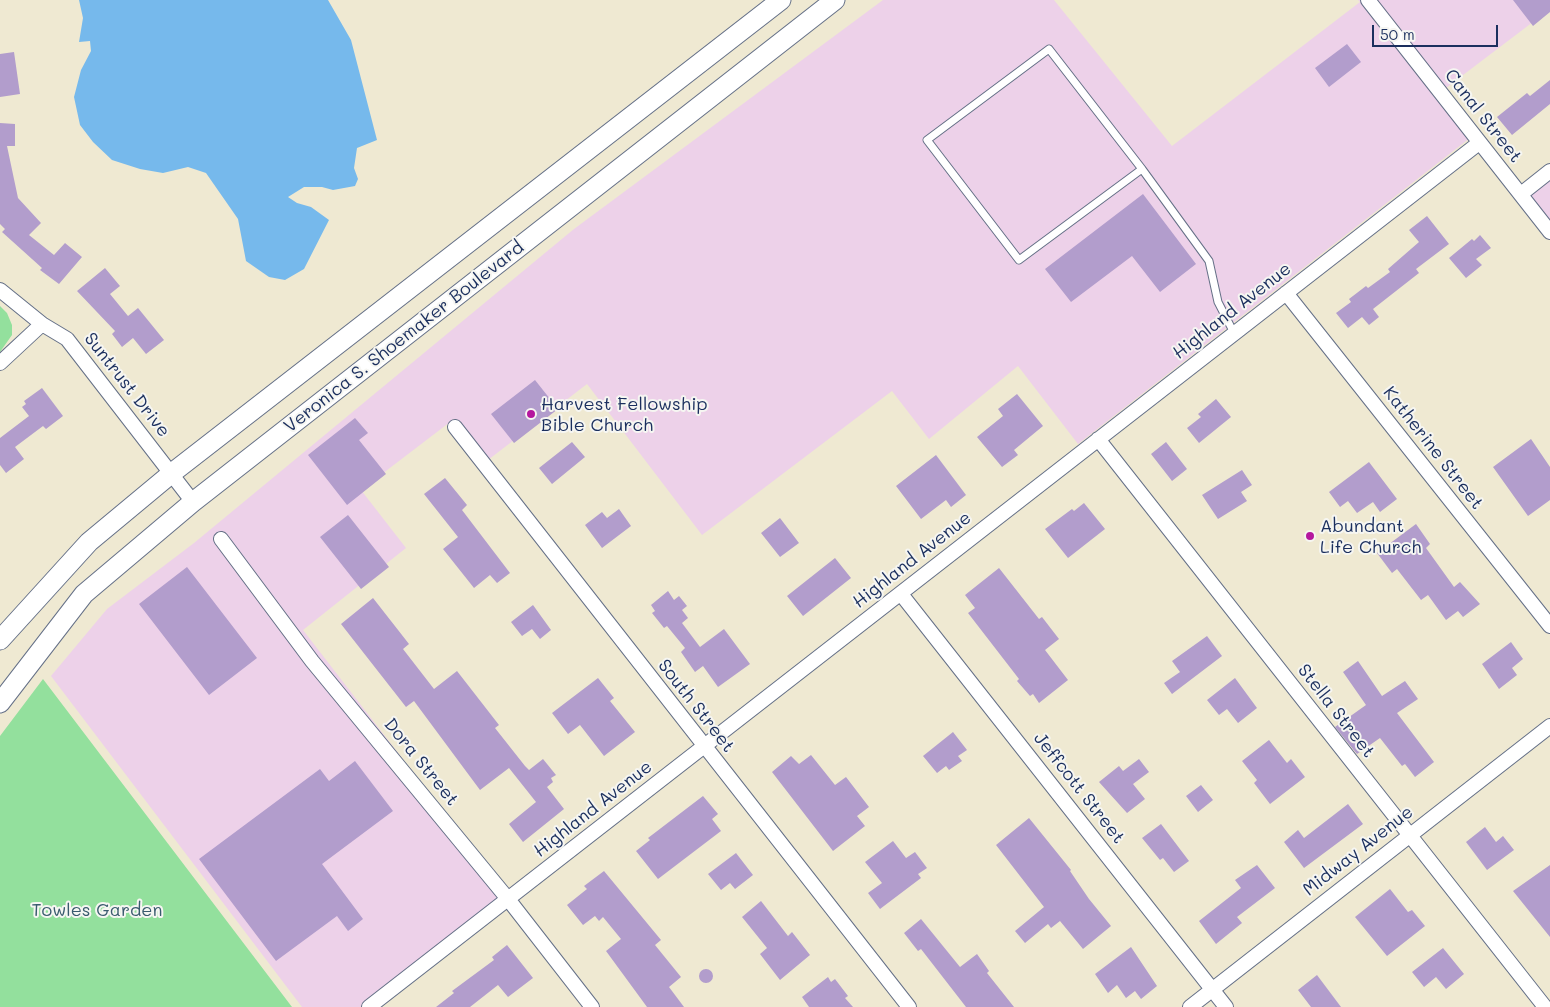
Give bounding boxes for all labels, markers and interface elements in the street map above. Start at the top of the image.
scale bar [1375,15,1501,47]
text: 50 m [1380,24,1415,44]
street label: Canal Street [1440,65,1526,167]
street label: Veronica S. Shoemaker Boulevard [280,237,528,437]
street label: Highland Avenue [1169,258,1295,364]
street label: Suntrust Drive [79,328,175,442]
street label: Katherine Street [1378,382,1488,514]
place label: Harvest Fellowship Bible Church [541,393,708,436]
marker: Harvest Fellowship Bible Church [525,408,537,420]
street label: Highland Avenue [849,507,975,613]
place label: Abundant Life Church [1320,515,1422,558]
marker: Abundant Life Church [1304,530,1316,542]
street label: South Street [653,655,739,757]
street label: Stella Street [1293,660,1379,762]
street label: Dora Street [379,714,463,810]
street label: Jeffcott Street [1029,728,1129,848]
street label: Highland Avenue [530,756,656,862]
street label: Midway Avenue [1299,801,1417,901]
park label: Towles Garden [32,899,162,921]

